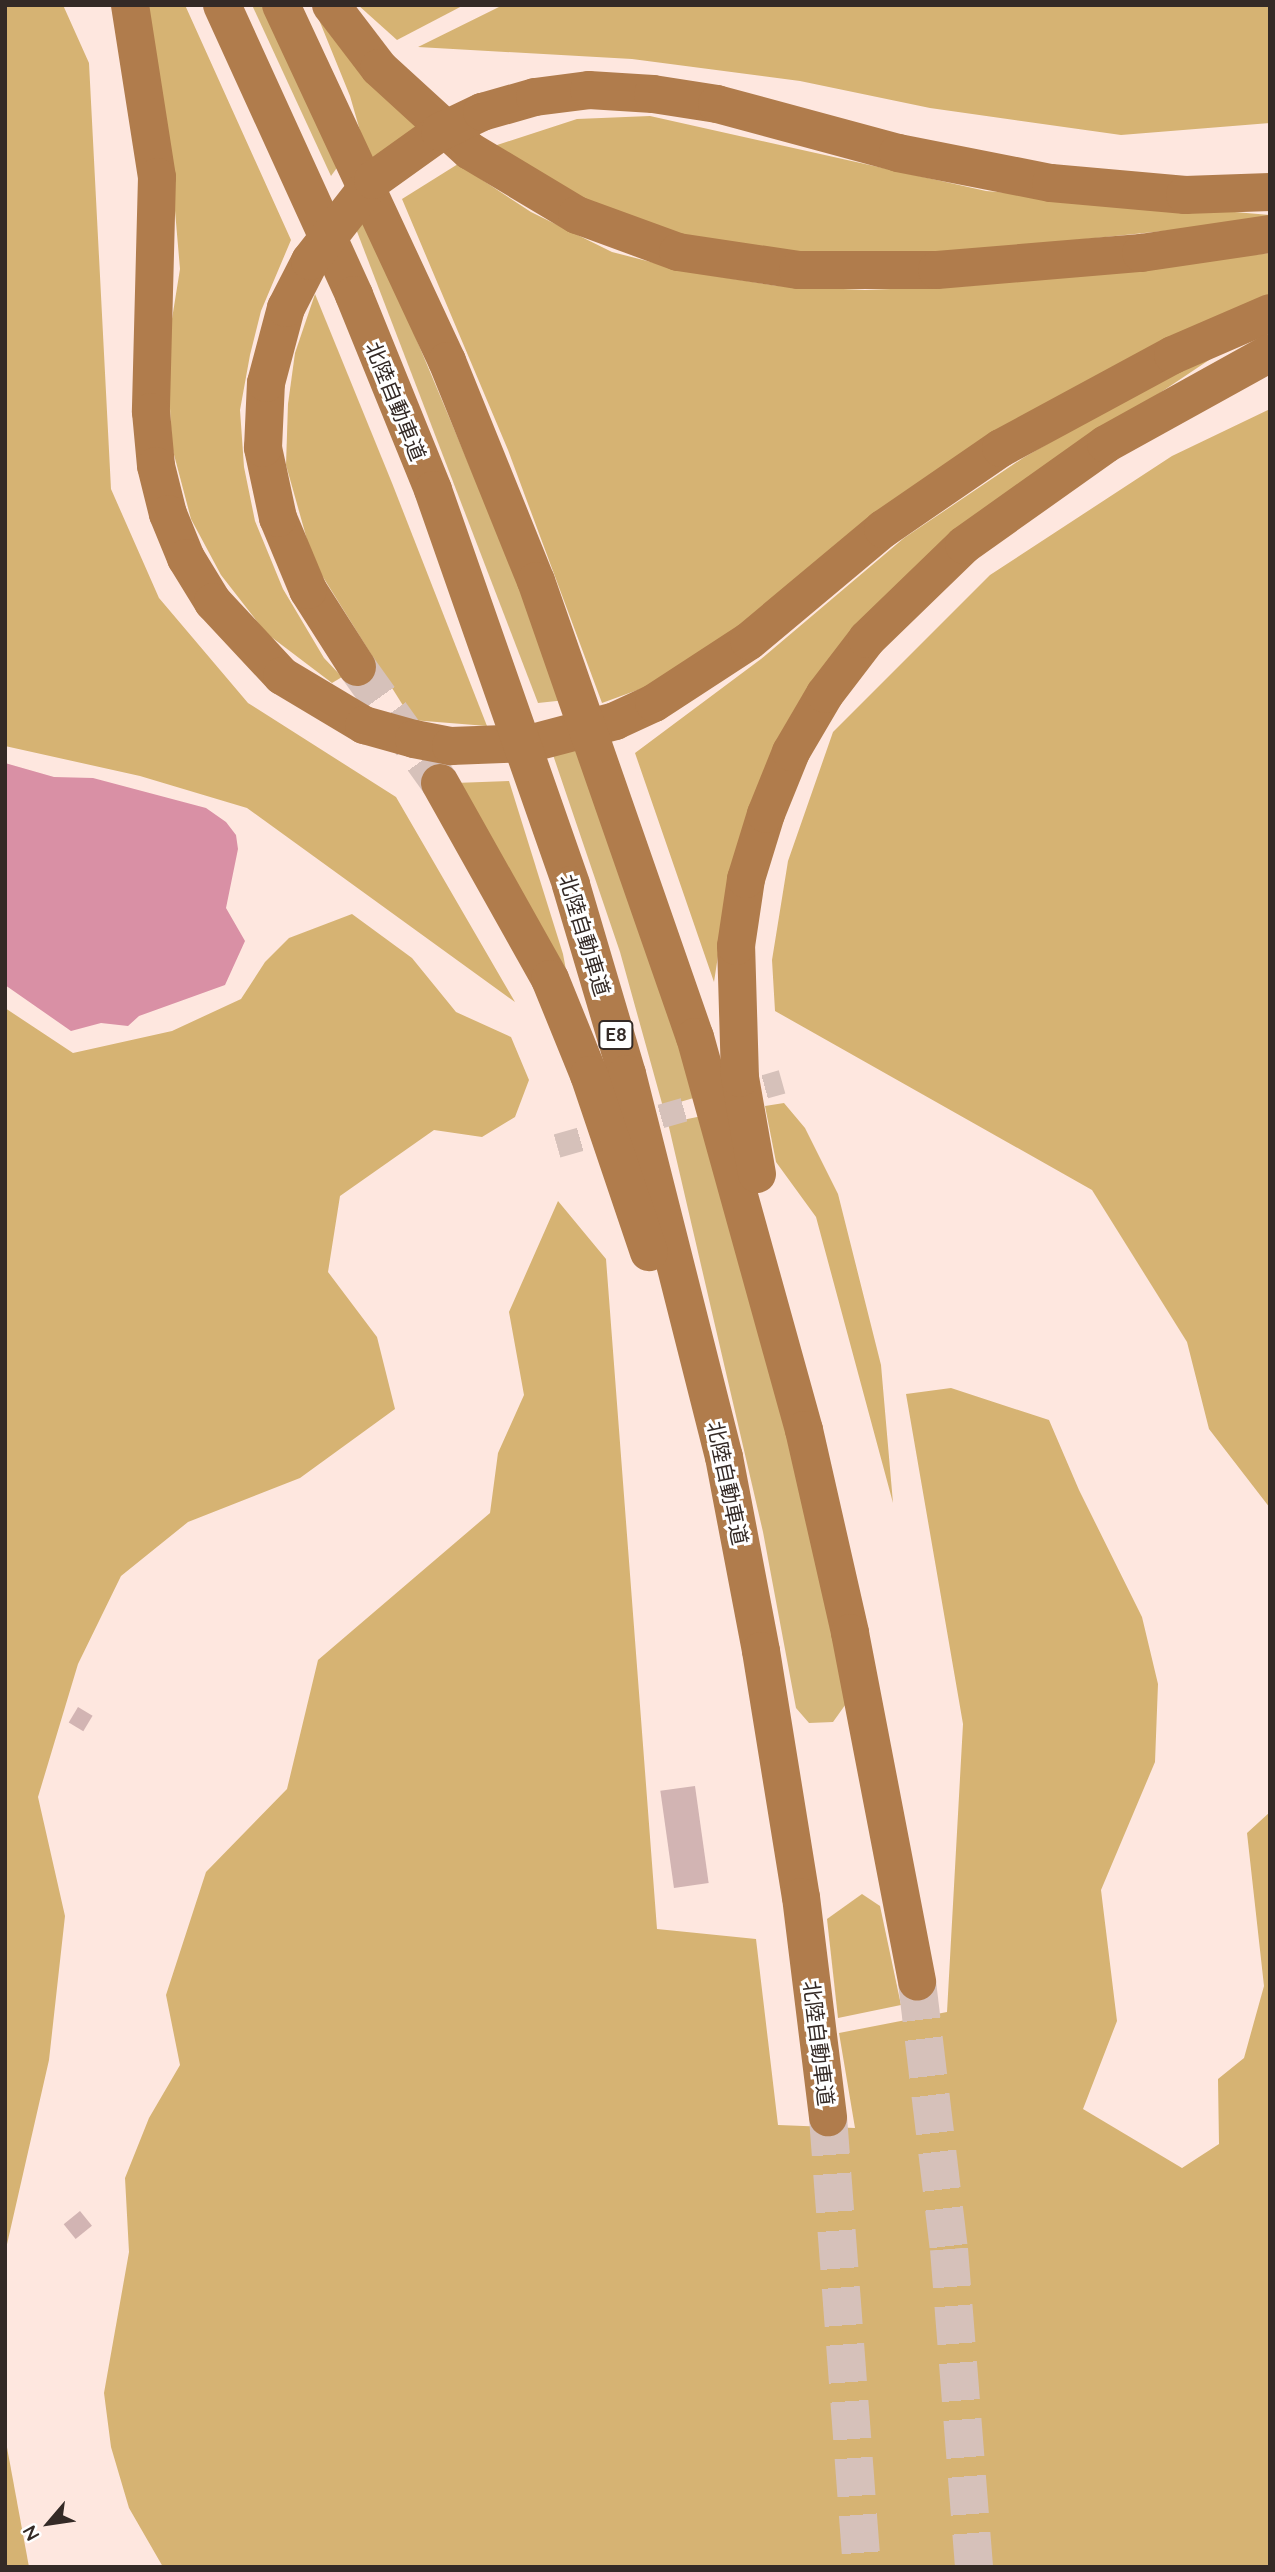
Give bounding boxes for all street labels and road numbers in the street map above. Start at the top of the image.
street label: 北陸自動車道 [361,338,431,464]
street label: 北陸自動車道 [555,871,615,999]
road number: E8 [597,1020,635,1050]
street label: 北陸自動車道 [703,1419,753,1547]
street label: 北陸自動車道 [799,1979,839,2107]

